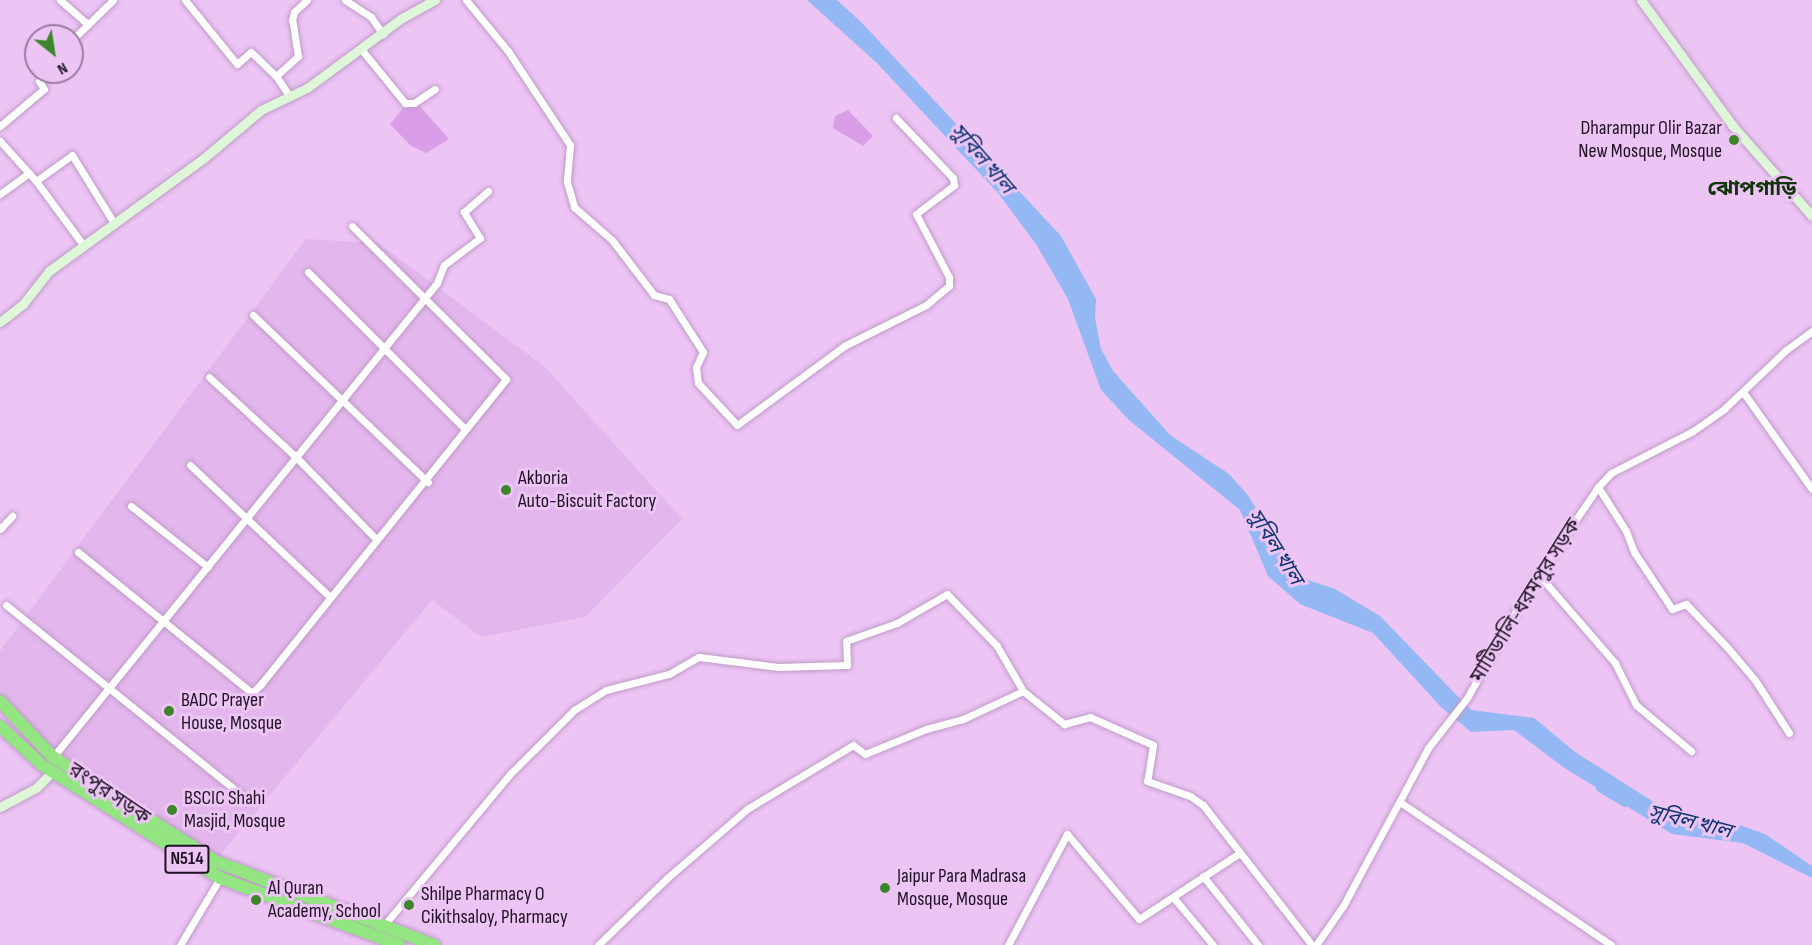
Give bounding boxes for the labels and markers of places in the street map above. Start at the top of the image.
place label: Dharampur Olir Bazar New Mosque, Mosque [1578,116,1722,163]
marker: Dharampur Olir Bazar New Mosque, Mosque [1727,133,1741,147]
place label: Akboria Auto-Biscuit Factory [518,466,656,513]
marker: Akboria Auto-Biscuit Factory [499,483,513,497]
place label: BADC Prayer House, Mosque [181,688,282,735]
marker: BADC Prayer House, Mosque [162,704,176,718]
place label: BSCIC Shahi Masjid, Mosque [184,786,285,833]
marker: BSCIC Shahi Masjid, Mosque [165,803,179,817]
place label: Jaipur Para Madrasa Mosque, Mosque [897,864,1026,911]
place label: Al Quran Academy, School [268,876,381,923]
marker: Jaipur Para Madrasa Mosque, Mosque [878,881,892,895]
place label: Shilpe Pharmacy O Cikithsaloy, Pharmacy [421,882,568,929]
marker: Al Quran Academy, School [249,893,263,907]
marker: Shilpe Pharmacy O Cikithsaloy, Pharmacy [402,898,416,912]

